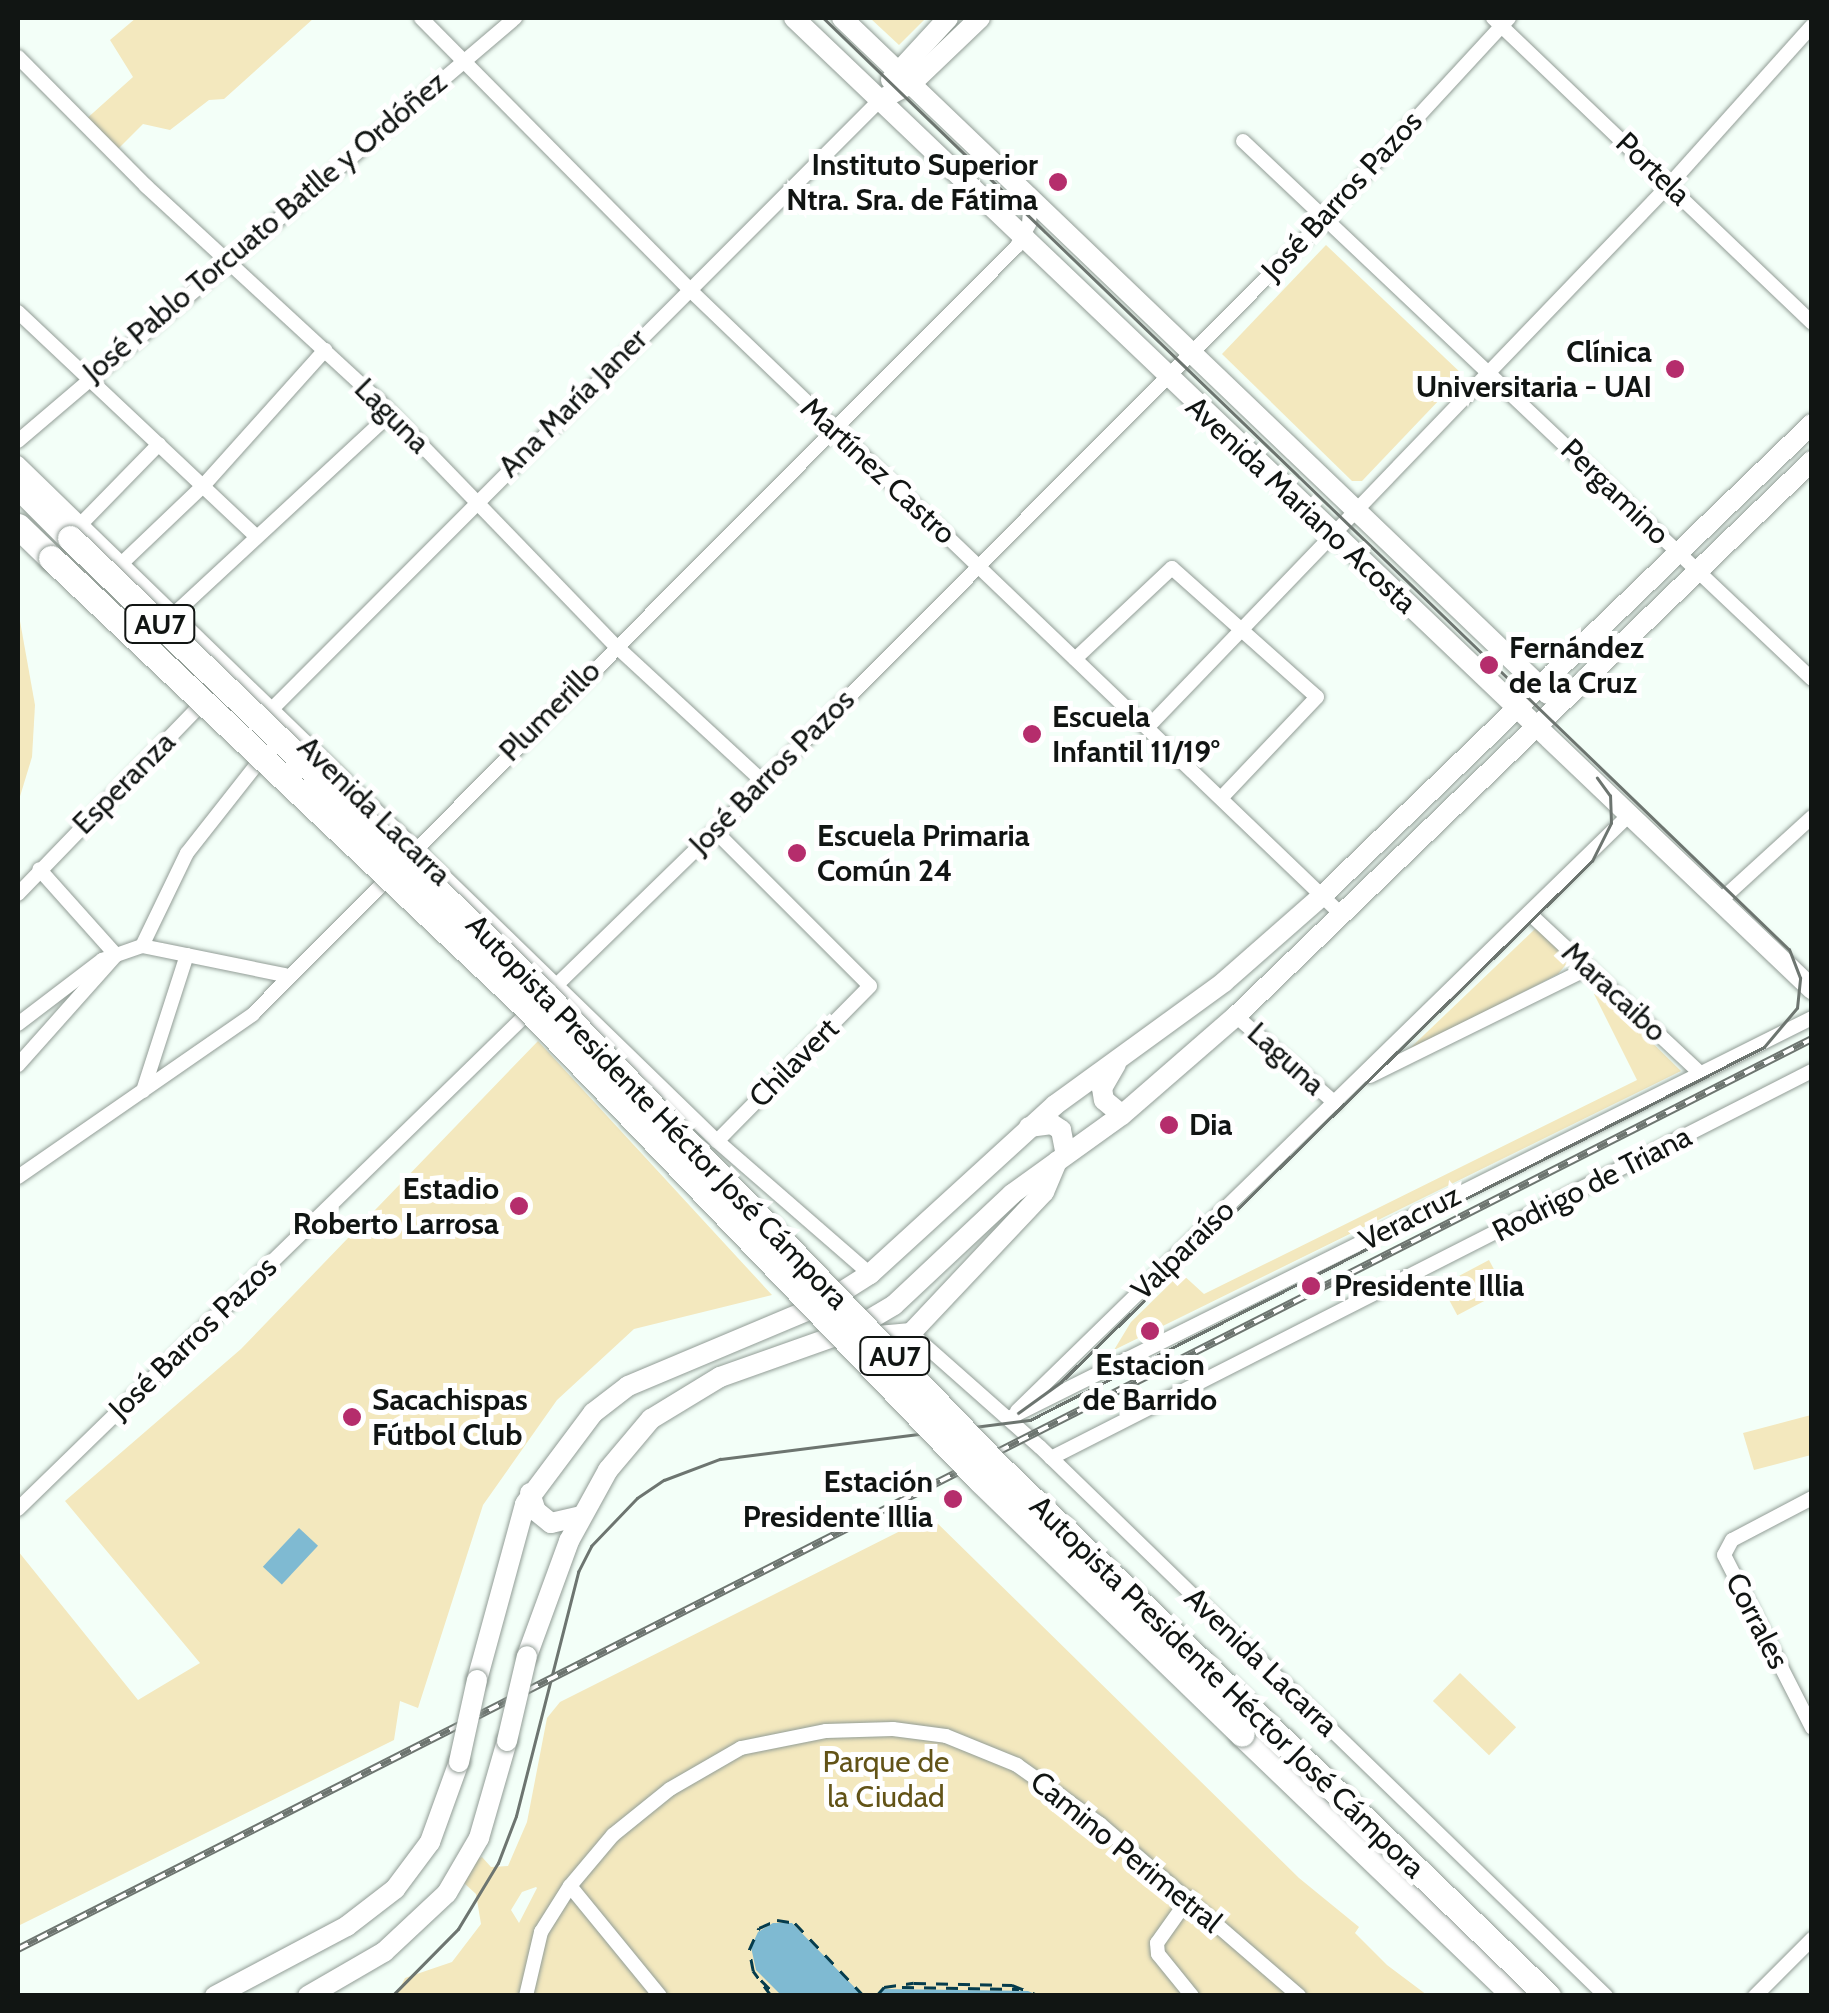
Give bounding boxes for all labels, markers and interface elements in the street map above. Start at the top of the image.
street label: José Pablo Torcuato Batlle y Ordóñez [76,64,454,390]
street label: José Barros Pazos [1254,104,1430,288]
street label: Portela [1608,125,1698,213]
place label: Instituto Superior Ntra. Sra. de Fátima [786,147,1038,218]
marker: Instituto Superior Ntra. Sra. de Fátima [1047,171,1069,193]
street label: Ana María Janer [491,321,655,485]
place label: Clínica Universitaria - UAI [1416,334,1652,404]
marker: Clínica Universitaria - UAI [1662,356,1688,382]
street label: Laguna [347,371,437,461]
street label: Avenida Mariano Acosta [1178,389,1424,621]
street label: Martínez Castro [793,390,963,552]
street label: Pergamino [1553,432,1677,552]
road number: AU7 [122,601,198,647]
place label: Fernández de la Cruz [1509,630,1644,700]
street label: Plumerillo [492,653,608,769]
marker: Fernández de la Cruz [1478,654,1500,676]
street label: José Barros Pazos [682,682,862,862]
place label: Escuela Infantil 11/19° [1052,699,1220,770]
marker: Escuela Infantil 11/19° [1021,723,1043,745]
street label: Esperanza [65,724,183,842]
street label: Avenida Lacarra [290,729,458,893]
place label: Escuela Primaria Común 24 [817,818,1030,888]
marker: Escuela Primaria Común 24 [786,842,808,864]
street label: Autopista Presidente Héctor José Cámpora [458,907,856,1317]
street label: Maracaibo [1554,935,1674,1049]
street label: Chilavert [742,1011,846,1115]
street label: Laguna [1240,1015,1332,1103]
place label: Dia [1189,1107,1232,1143]
marker: Dia [1158,1114,1180,1136]
street label: Rodrigo de Triana [1487,1118,1697,1250]
place label: Estadio Roberto Larrosa [293,1171,499,1242]
street label: Veracruz [1354,1177,1466,1259]
street label: Valparaíso [1124,1192,1242,1308]
marker: Estadio Roberto Larrosa [508,1195,530,1217]
street label: José Barros Pazos [102,1249,284,1427]
place label: Presidente Illia [1334,1268,1524,1304]
marker: Presidente Illia [1298,1273,1324,1299]
marker: Estacion de Barrido [1139,1320,1161,1342]
road number: AU7 [858,1333,932,1379]
place label: Estacion de Barrido [1083,1347,1217,1418]
place label: Sacachispas Fútbol Club [372,1382,528,1452]
marker: Sacachispas Fútbol Club [341,1406,363,1428]
place label: Estación Presidente Illia [743,1464,933,1534]
marker: Estación Presidente Illia [942,1488,964,1510]
street label: Autopista Presidente Héctor José Cámpora [1022,1488,1432,1886]
street label: Corrales [1718,1567,1796,1675]
street label: Avenida Lacarra [1177,1580,1345,1744]
park label: Parque de la Ciudad [823,1744,949,1814]
street label: Camino Perimetral [1023,1764,1229,1940]

